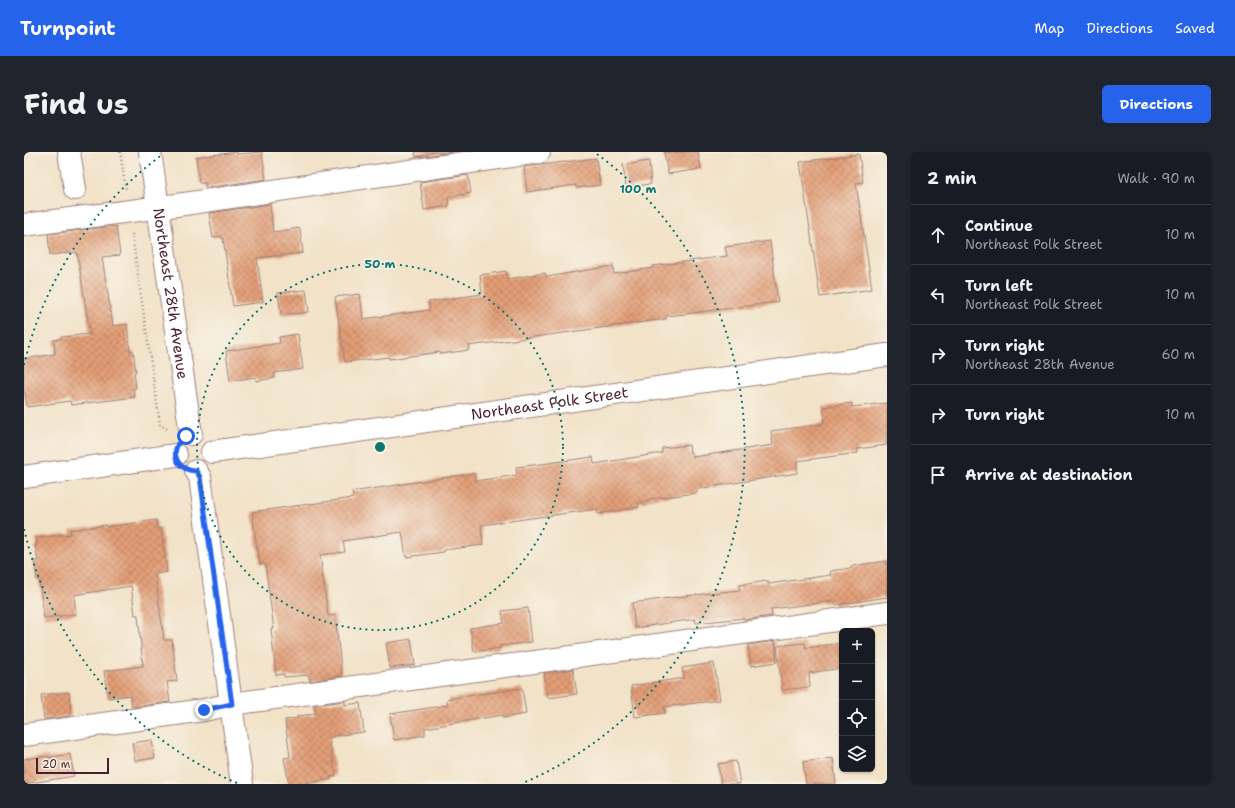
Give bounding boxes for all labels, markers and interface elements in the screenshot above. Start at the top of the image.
text: Turnpoint [20,16,116,41]
text: Map [1035,19,1065,37]
text: Directions [1087,19,1153,37]
text: Saved [1175,19,1215,37]
text: Find us [24,85,129,123]
button: Directions [1102,85,1211,123]
text: 2 min [927,167,977,189]
text: Walk · 90 m [1117,170,1195,187]
text: 100 m [620,181,657,197]
street label: Northeast 28th Avenue [148,207,193,381]
text: Continue [965,216,1033,236]
icon: ahead [927,224,949,246]
text: 10 m [1165,226,1195,243]
text: Northeast Polk Street [965,236,1102,253]
text: 50 m [365,256,396,272]
text: Turn left [965,276,1033,296]
icon: left [927,284,949,306]
text: 10 m [1165,286,1195,303]
text: Northeast Polk Street [965,296,1102,313]
text: Turn right [965,336,1045,356]
icon: right [927,344,949,366]
text: 60 m [1162,346,1195,363]
text: Northeast 28th Avenue [965,356,1115,373]
street label: Northeast Polk Street [470,382,629,425]
icon: right [927,404,949,426]
text: Turn right [965,405,1045,425]
text: 10 m [1165,406,1195,423]
route start [177,427,195,445]
centre of rings [373,440,387,454]
icon: arrive [927,464,949,486]
text: Arrive at destination [965,465,1133,485]
map controls [839,628,875,772]
button: + [839,628,875,664]
button: − [839,664,875,700]
button: locate [839,700,875,736]
route end [195,701,213,719]
button: layers [839,736,875,772]
scale bar [36,756,109,775]
text: 20 m [42,757,70,772]

